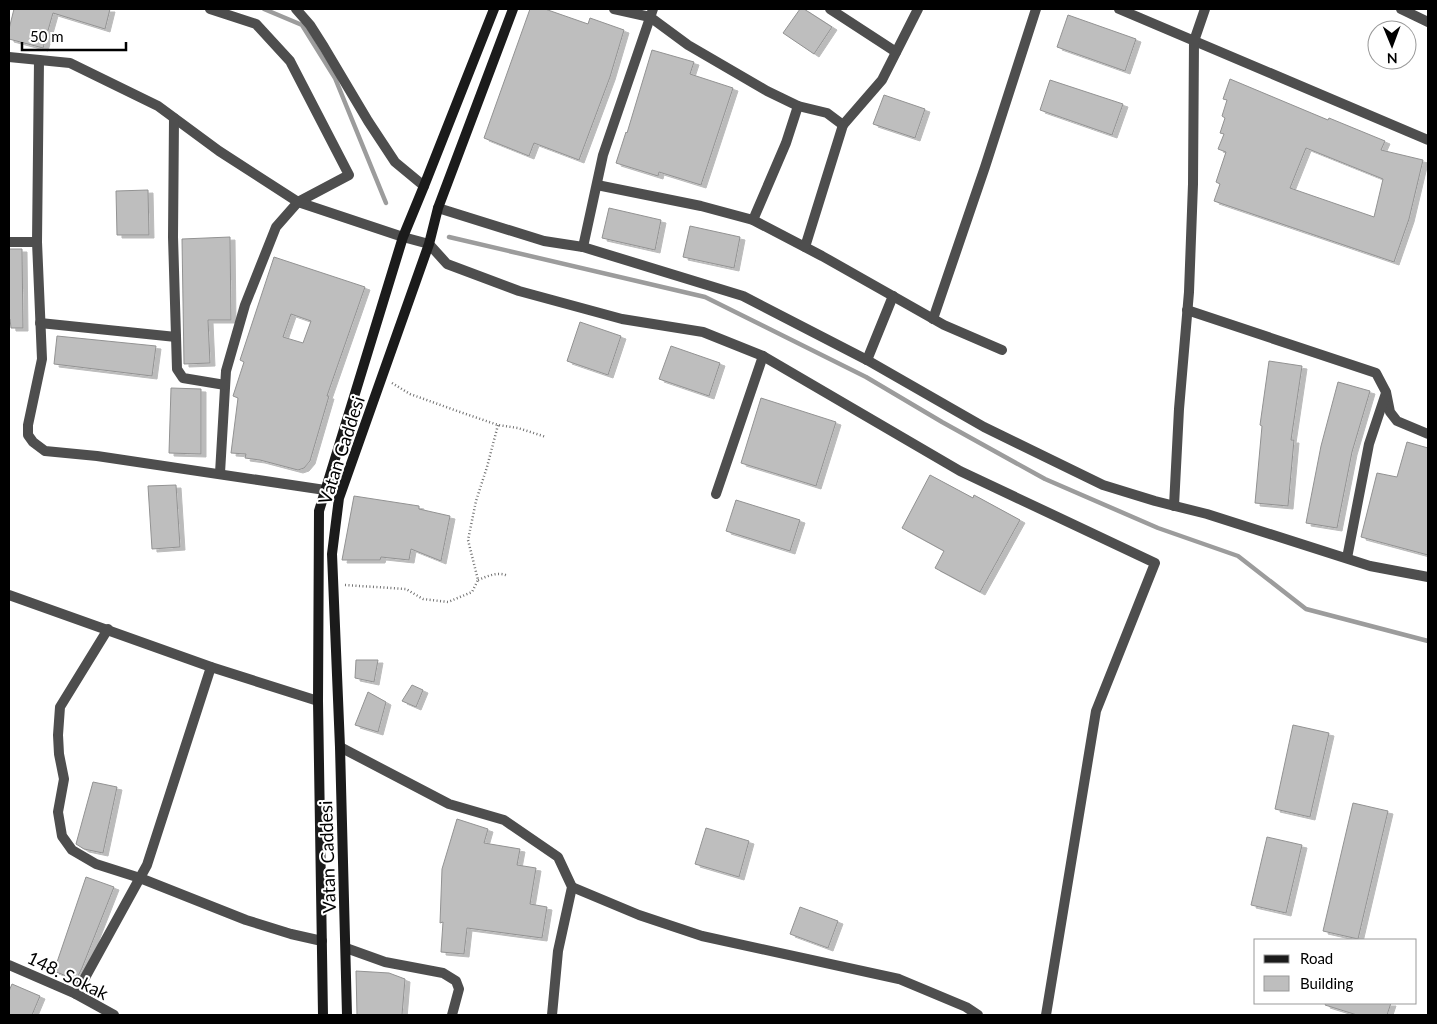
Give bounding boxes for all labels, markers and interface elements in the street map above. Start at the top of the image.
scale bar [22,20,126,52]
north arrow [1367,20,1417,70]
text: 50 m [30,27,64,45]
text: N [1387,50,1398,67]
street label: Vatan Caddesi [313,393,369,507]
street label: Vatan Caddesi [314,800,340,914]
legend [1254,939,1417,1004]
street label: 148. Sokak [24,946,113,1004]
text: Road [1300,949,1333,967]
text: Building [1300,974,1353,992]

